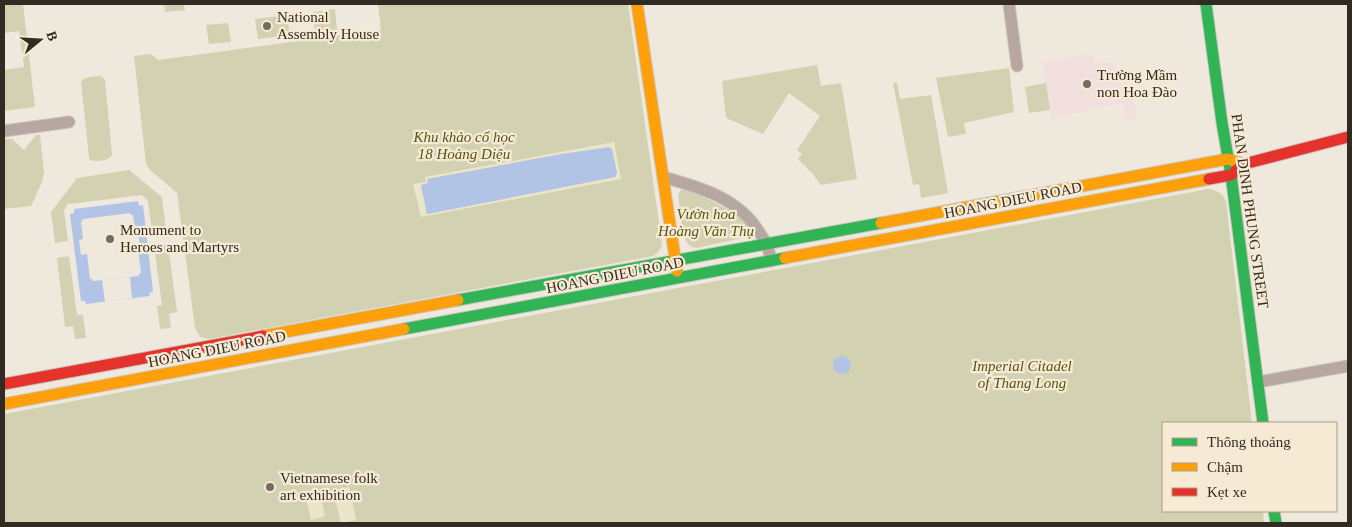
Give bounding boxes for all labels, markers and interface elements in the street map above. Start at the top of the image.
place label: National Assembly House [277,9,379,42]
north arrow [15,15,65,65]
marker: National Assembly House [261,20,273,32]
text: B [43,29,60,43]
place label: Trường Mầm non Hoa Đào [1097,67,1177,100]
marker: Trường Mầm non Hoa Đào [1081,78,1093,90]
street label: PHAN DINH PHUNG STREET [1228,113,1272,309]
park label: Khu khảo cổ học 18 Hoàng Diệu [412,129,515,162]
street label: HOANG DIEU ROAD [943,179,1083,221]
park label: Vườn hoa Hoàng Văn Thụ [657,206,754,239]
place label: Monument to Heroes and Martyrs [120,222,239,255]
marker: Monument to Heroes and Martyrs [104,233,116,245]
street label: HOANG DIEU ROAD [545,254,685,296]
street label: HOANG DIEU ROAD [147,328,287,370]
park label: Imperial Citadel of Thang Long [971,358,1072,391]
legend [1162,422,1337,512]
text: Thông thoáng [1207,434,1291,450]
text: Chậm [1207,459,1243,475]
place label: Vietnamese folk art exhibition [280,470,378,503]
marker: Vietnamese folk art exhibition [264,481,276,493]
text: Kẹt xe [1207,484,1247,500]

